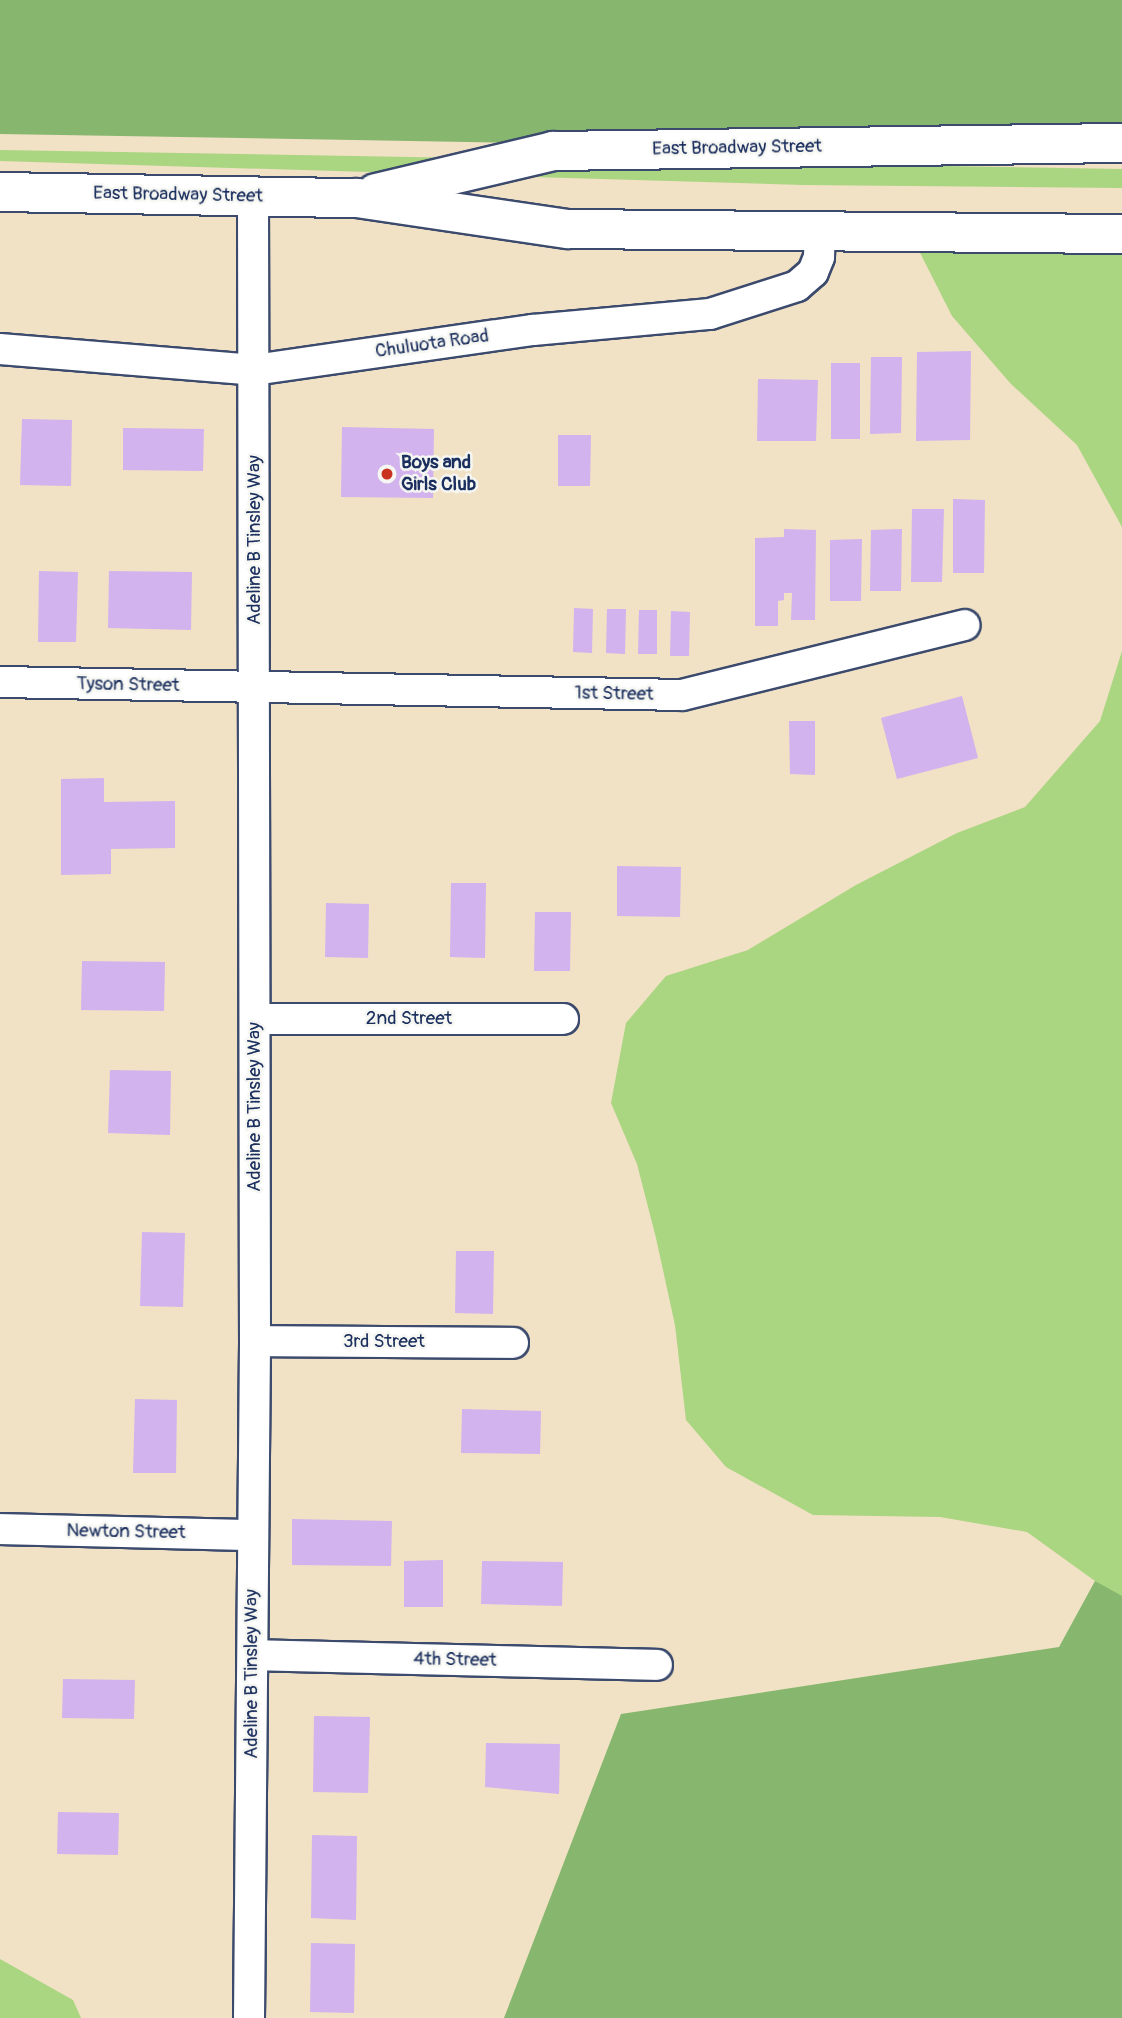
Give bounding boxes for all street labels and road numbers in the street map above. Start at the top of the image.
street label: East Broadway Street [652,135,822,161]
street label: East Broadway Street [93,182,263,208]
street label: Chuluota Road [374,325,490,363]
street label: Adeline B Tinsley Way [244,455,266,625]
street label: Tyson Street [76,673,180,697]
street label: 1st Street [574,682,654,706]
street label: 2nd Street [366,1008,452,1030]
street label: Adeline B Tinsley Way [244,1022,266,1192]
street label: 3rd Street [343,1331,425,1353]
street label: Newton Street [66,1520,186,1544]
street label: Adeline B Tinsley Way [241,1589,263,1759]
street label: 4th Street [413,1648,497,1672]

